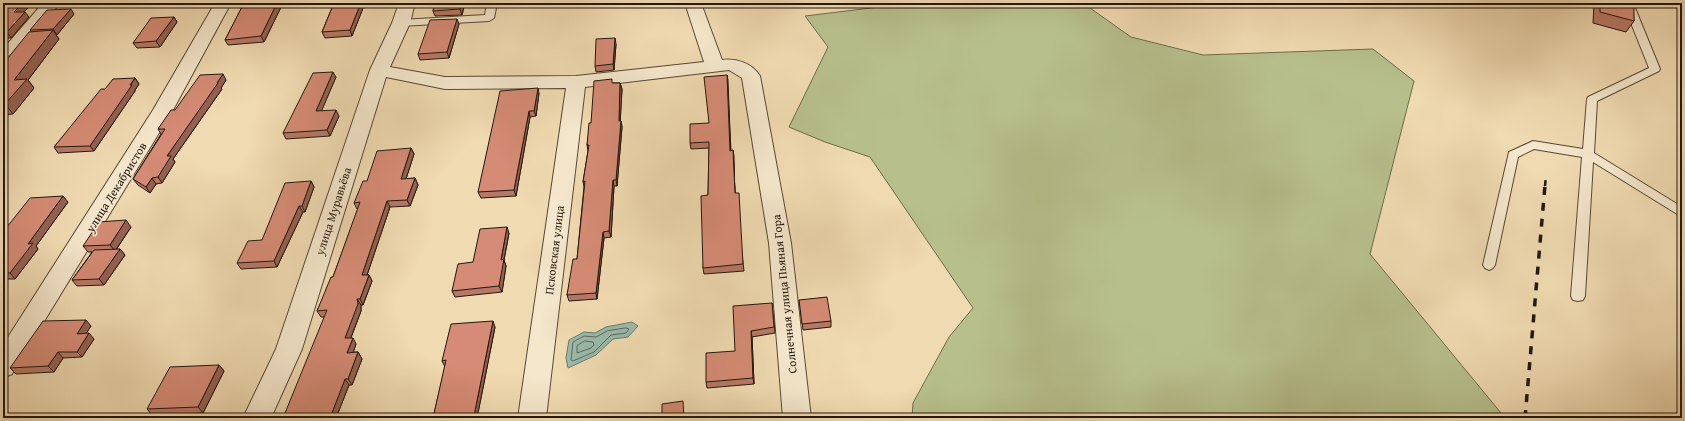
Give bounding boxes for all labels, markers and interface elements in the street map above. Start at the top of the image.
street label: улица Декабристов [81,139,151,236]
street label: улица Муравьёва [310,165,355,258]
street label: Псковская улица [540,204,568,296]
street label: Солнечная улица Пьяная Гора [767,213,801,374]

